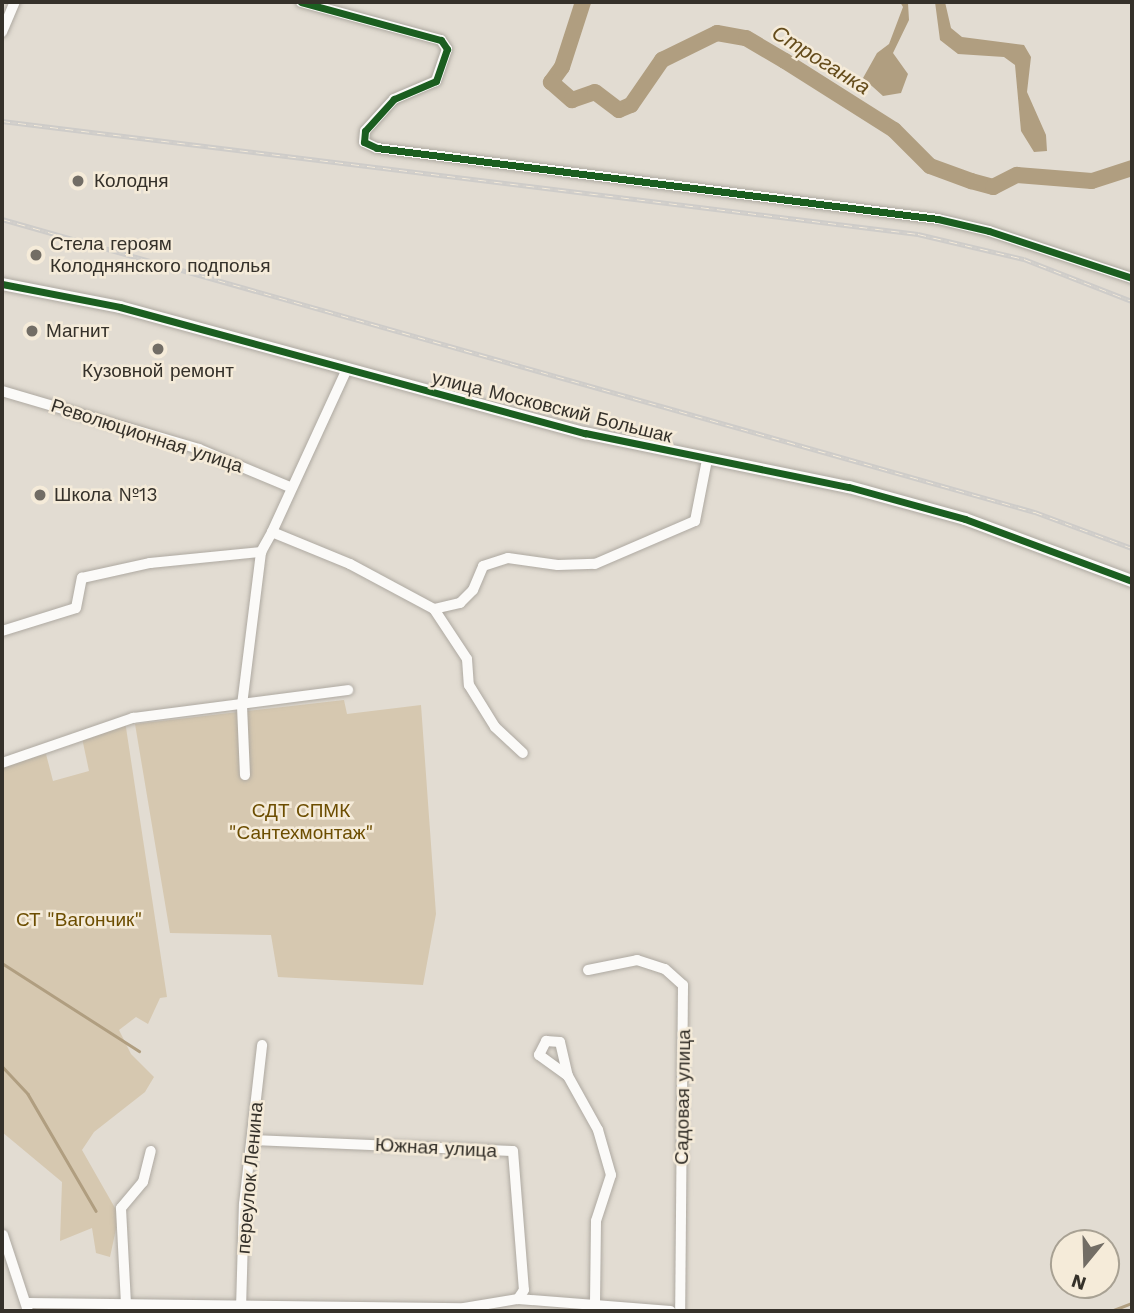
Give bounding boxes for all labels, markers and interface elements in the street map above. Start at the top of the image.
water label: Строганка [767,20,875,100]
place label: Колодня [94,170,169,192]
marker: Колодня [68,171,88,191]
place label: Стела героям Колоднянского подполья [50,233,270,277]
marker: Стела героям Колоднянского подполья [28,247,44,263]
place label: Магнит [46,320,109,342]
marker: Магнит [24,323,40,339]
marker: Кузовной ремонт [150,341,166,357]
place label: Кузовной ремонт [82,360,234,382]
street label: улица Московский Большак [429,366,675,448]
street label: Революционная улица [48,394,246,478]
place label: Школа №13 [54,484,157,506]
marker: Школа №13 [32,487,48,503]
park label: СДТ СПМК "Сантехмонтаж" [229,800,373,844]
park label: СТ "Вагончик" [16,909,142,931]
street label: Садовая улица [670,1029,696,1165]
street label: переулок Ленина [232,1101,268,1255]
street label: Южная улица [375,1133,497,1163]
north arrow [1050,1229,1120,1299]
text: N [1068,1269,1089,1296]

